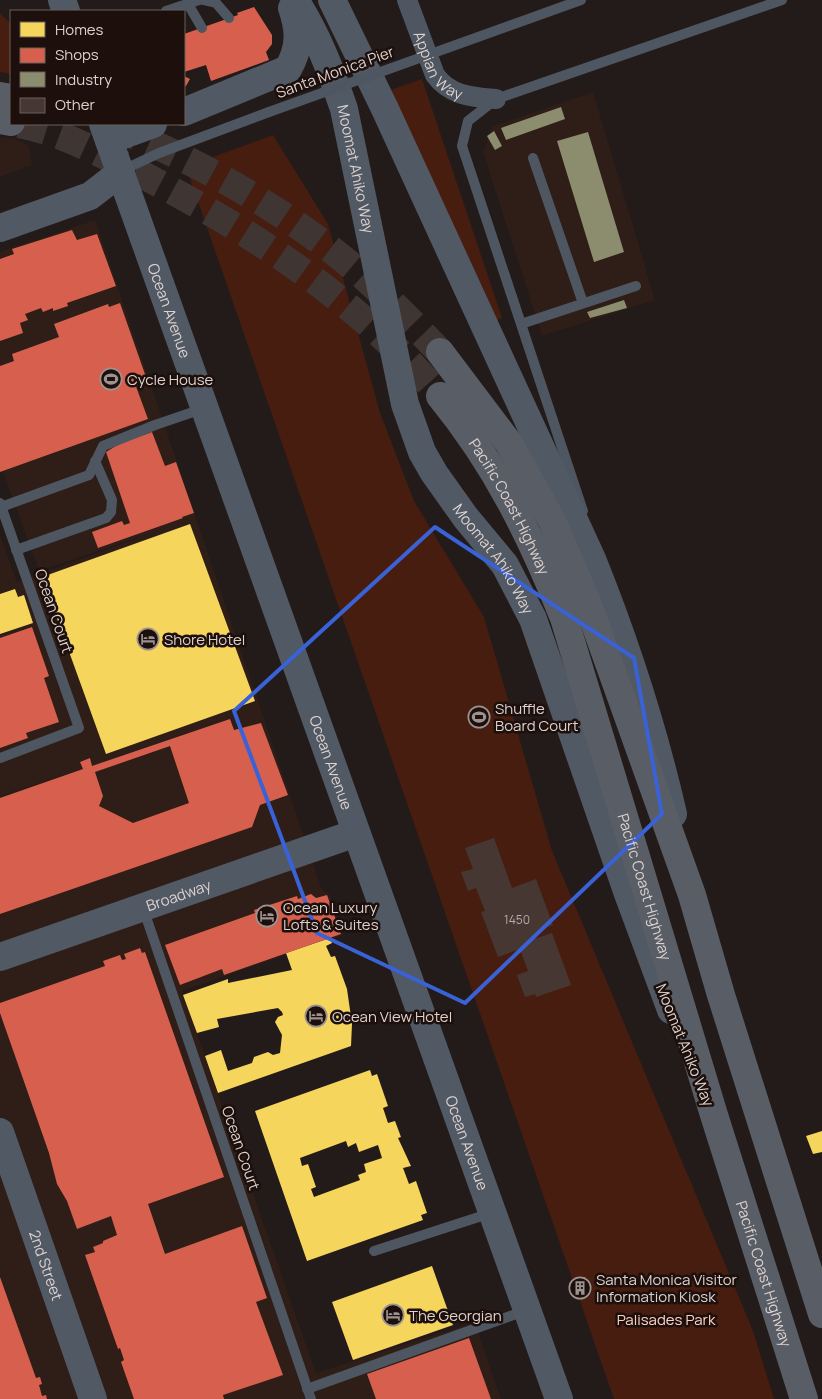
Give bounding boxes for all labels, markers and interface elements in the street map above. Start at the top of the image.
legend [10,10,185,125]
text: Homes [55,19,104,40]
street label: Appian Way [409,28,466,104]
street label: Santa Monica Pier [273,41,397,103]
text: Shops [55,44,99,65]
text: Industry [55,69,112,90]
text: Other [55,94,96,115]
street label: Moomat Ahiko Way [333,103,380,235]
street label: Ocean Avenue [143,260,196,361]
sports icon: Cycle House [99,367,123,391]
place label: Cycle House [127,369,214,390]
street label: Pacific Coast Highway [464,434,555,578]
street label: Moomat Ahiko Way [448,499,539,618]
street label: Ocean Court [30,566,78,656]
hotel icon: Shore Hotel [136,627,160,651]
place label: Shore Hotel [164,629,245,650]
place label: Shuffle Board Court [495,698,578,736]
sports icon: Shuffle Board Court [467,705,491,729]
street label: Ocean Avenue [305,712,358,813]
street label: Pacific Coast Highway [613,811,677,963]
street label: Broadway [143,874,214,916]
place label: Ocean Luxury Lofts & Suites [283,897,379,935]
hotel icon: Ocean Luxury Lofts & Suites [255,904,279,928]
house number: 1450 [504,911,530,928]
street label: Moomat Ahiko Way [651,980,719,1110]
hotel icon: Ocean View Hotel [304,1004,328,1028]
place label: Ocean View Hotel [332,1006,452,1027]
street label: Ocean Avenue [441,1093,494,1193]
street label: Ocean Court [217,1103,265,1193]
street label: Pacific Coast Highway [731,1198,797,1350]
street label: 2nd Street [24,1227,68,1303]
place label: Santa Monica Visitor Information Kiosk [596,1269,738,1307]
building icon: Santa Monica Visitor Information Kiosk [568,1276,592,1300]
hotel icon: The Georgian [381,1303,405,1327]
place label: The Georgian [409,1305,502,1326]
park label: Palisades Park [617,1309,716,1330]

